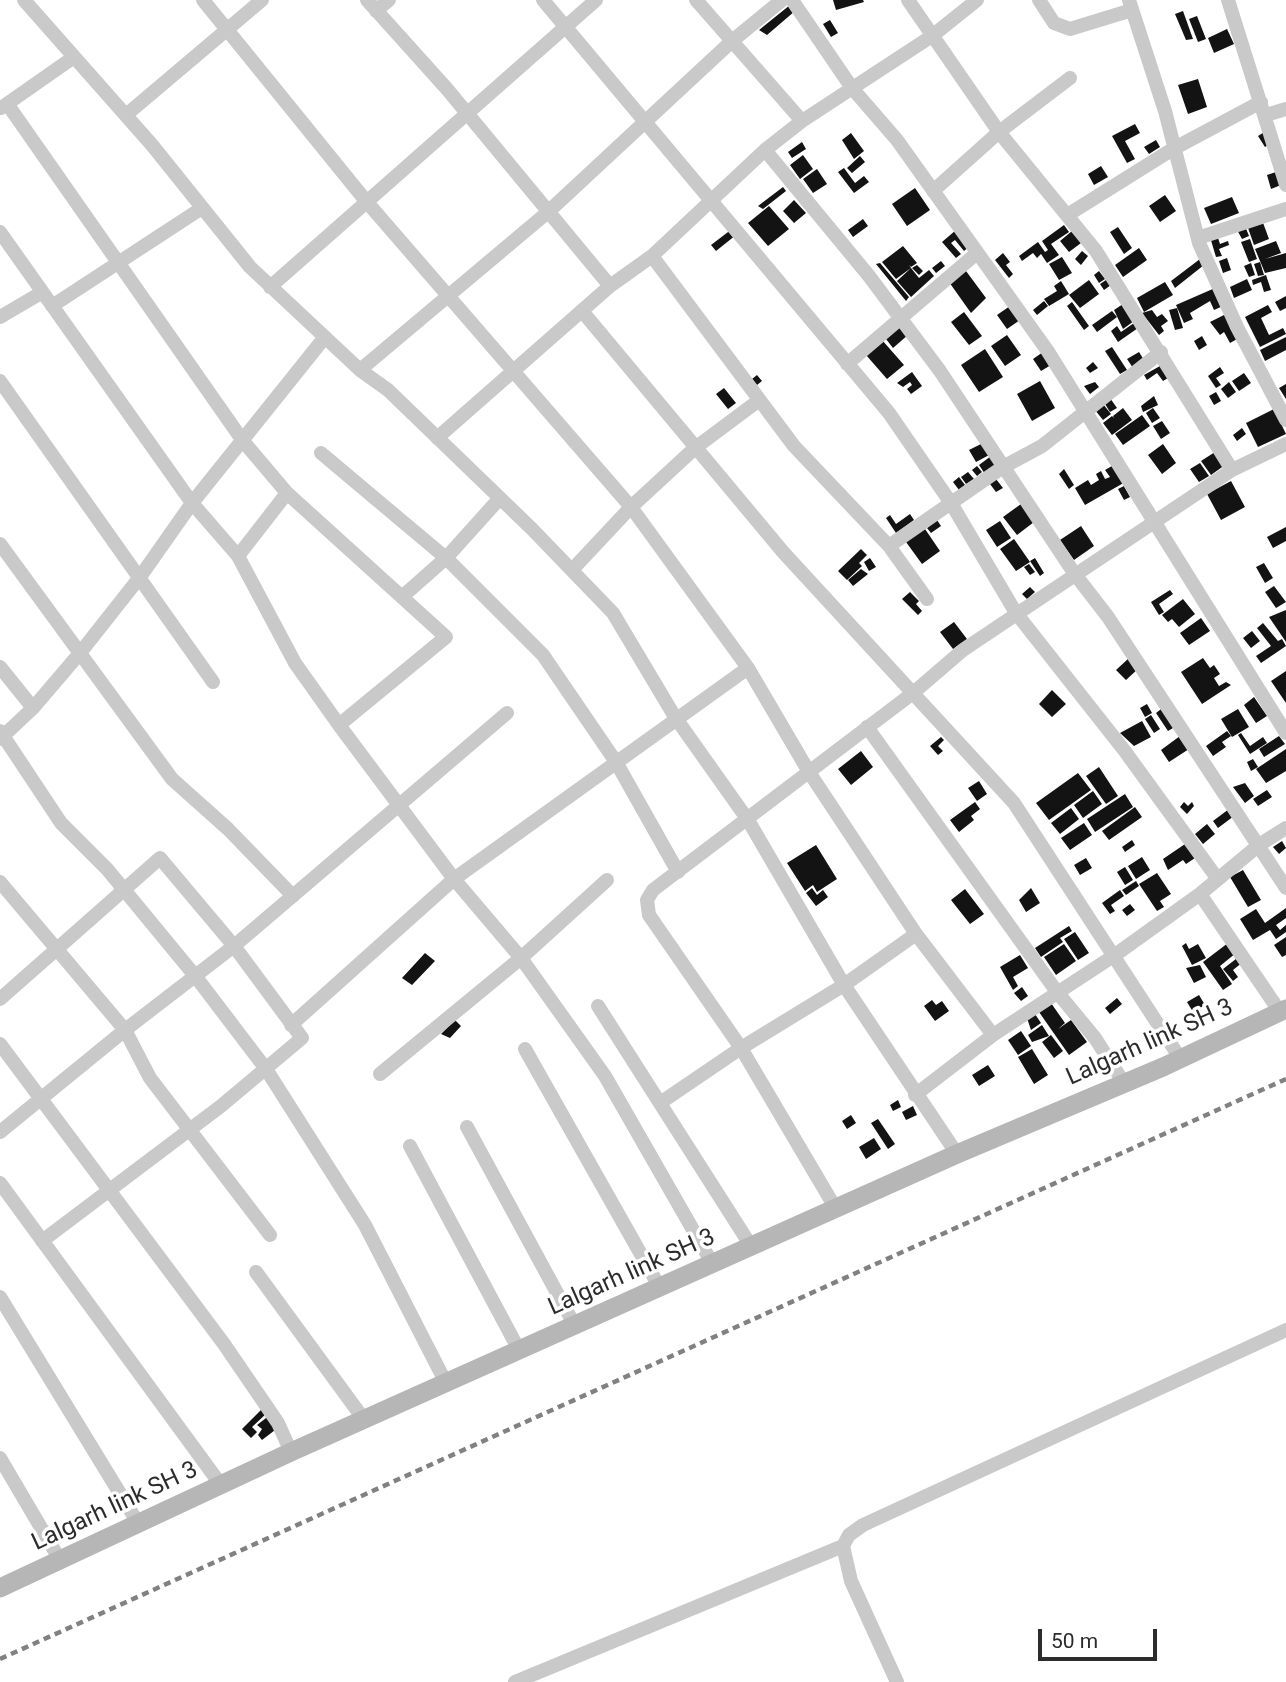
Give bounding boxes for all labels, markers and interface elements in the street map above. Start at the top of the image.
street label: Lalgarh link SH 3 [1062,993,1238,1093]
street label: Lalgarh link SH 3 [544,1223,720,1323]
street label: Lalgarh link SH 3 [28,1456,202,1558]
scale bar [1041,1616,1160,1660]
text: 50 m [1051,1629,1098,1653]

